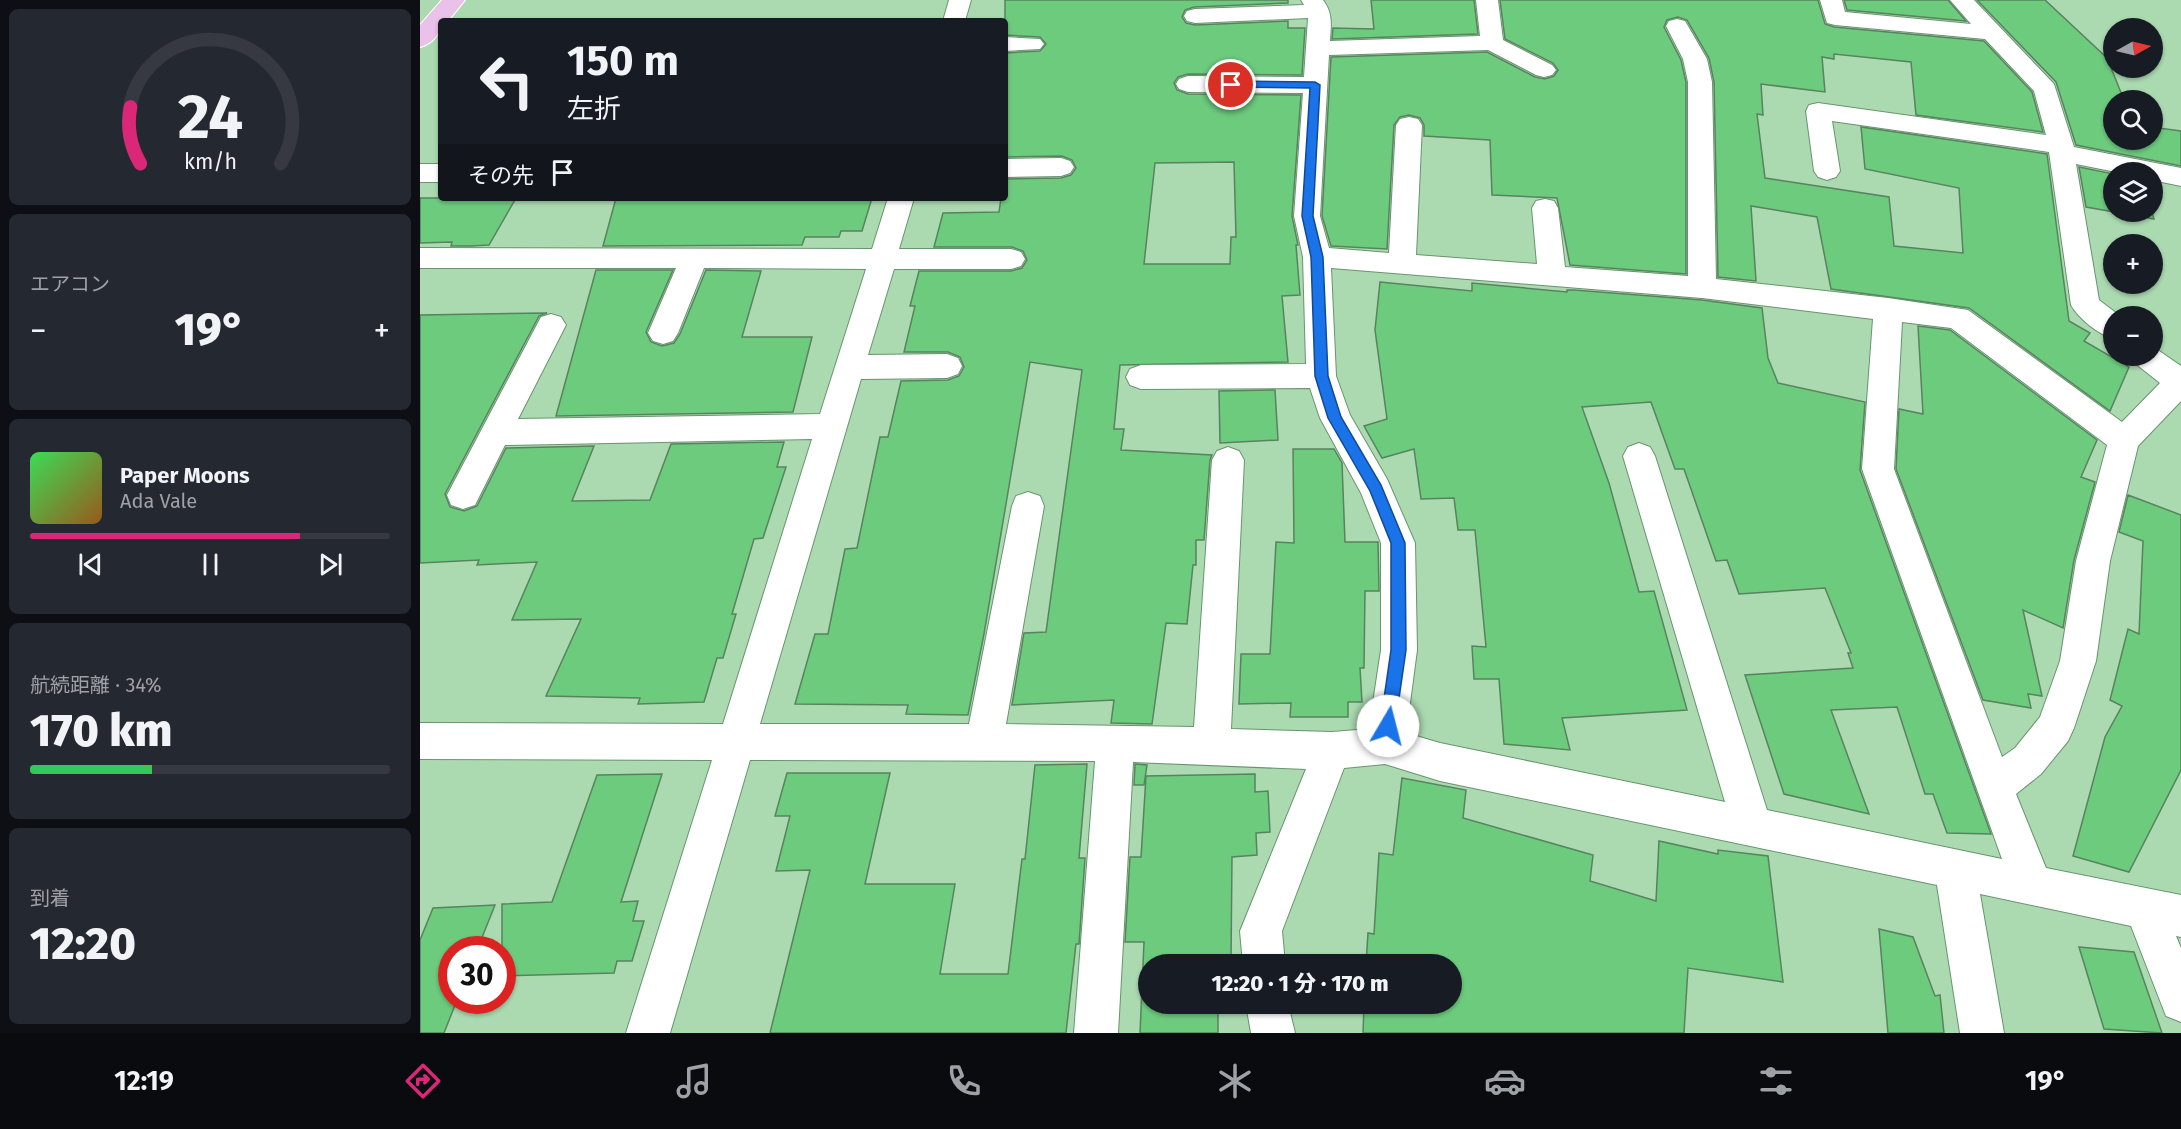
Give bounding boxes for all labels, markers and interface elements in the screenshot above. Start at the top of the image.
north arrow [2103,18,2163,78]
map controls [2103,18,2163,366]
text: 150 m [567,36,679,86]
icon: left [468,42,546,120]
pin [1205,59,1256,110]
icon: arrive [1214,68,1247,101]
text: 24 [177,80,243,155]
button: search [2103,90,2163,150]
text: 左折 [567,93,621,125]
text: km/h [183,149,237,175]
icon: arrive [546,156,579,189]
text: その先 [468,162,534,189]
button: layers [2103,162,2163,222]
button: + [2103,234,2163,294]
text: エアコン [30,272,110,296]
text: 19° [175,303,245,357]
button: − [2103,306,2163,366]
text: − [30,311,47,351]
text: + [374,311,390,351]
text: Paper Moons [120,462,250,489]
text: Ada Vale [120,489,197,513]
icon: previous [74,548,107,581]
icon: pause [194,548,227,581]
icon: next [314,548,347,581]
text: 航続距離 · 34% [30,673,162,697]
position arrow [1356,694,1420,758]
text: 170 km [30,704,172,758]
text: 到着 [30,886,70,910]
text: 12:20 [30,917,136,971]
speed limit sign: 30 [438,936,516,1014]
text: 12:20 · 1 分 · 170 m [1211,970,1389,997]
icon: directions [402,1060,444,1102]
icon: music [673,1060,715,1102]
icon: phone [943,1060,985,1102]
icon: climate [1214,1060,1256,1102]
icon: car [1484,1060,1526,1102]
icon: filters [1755,1060,1797,1102]
text: 12:19 [114,1065,174,1097]
text: 19° [2025,1065,2067,1097]

